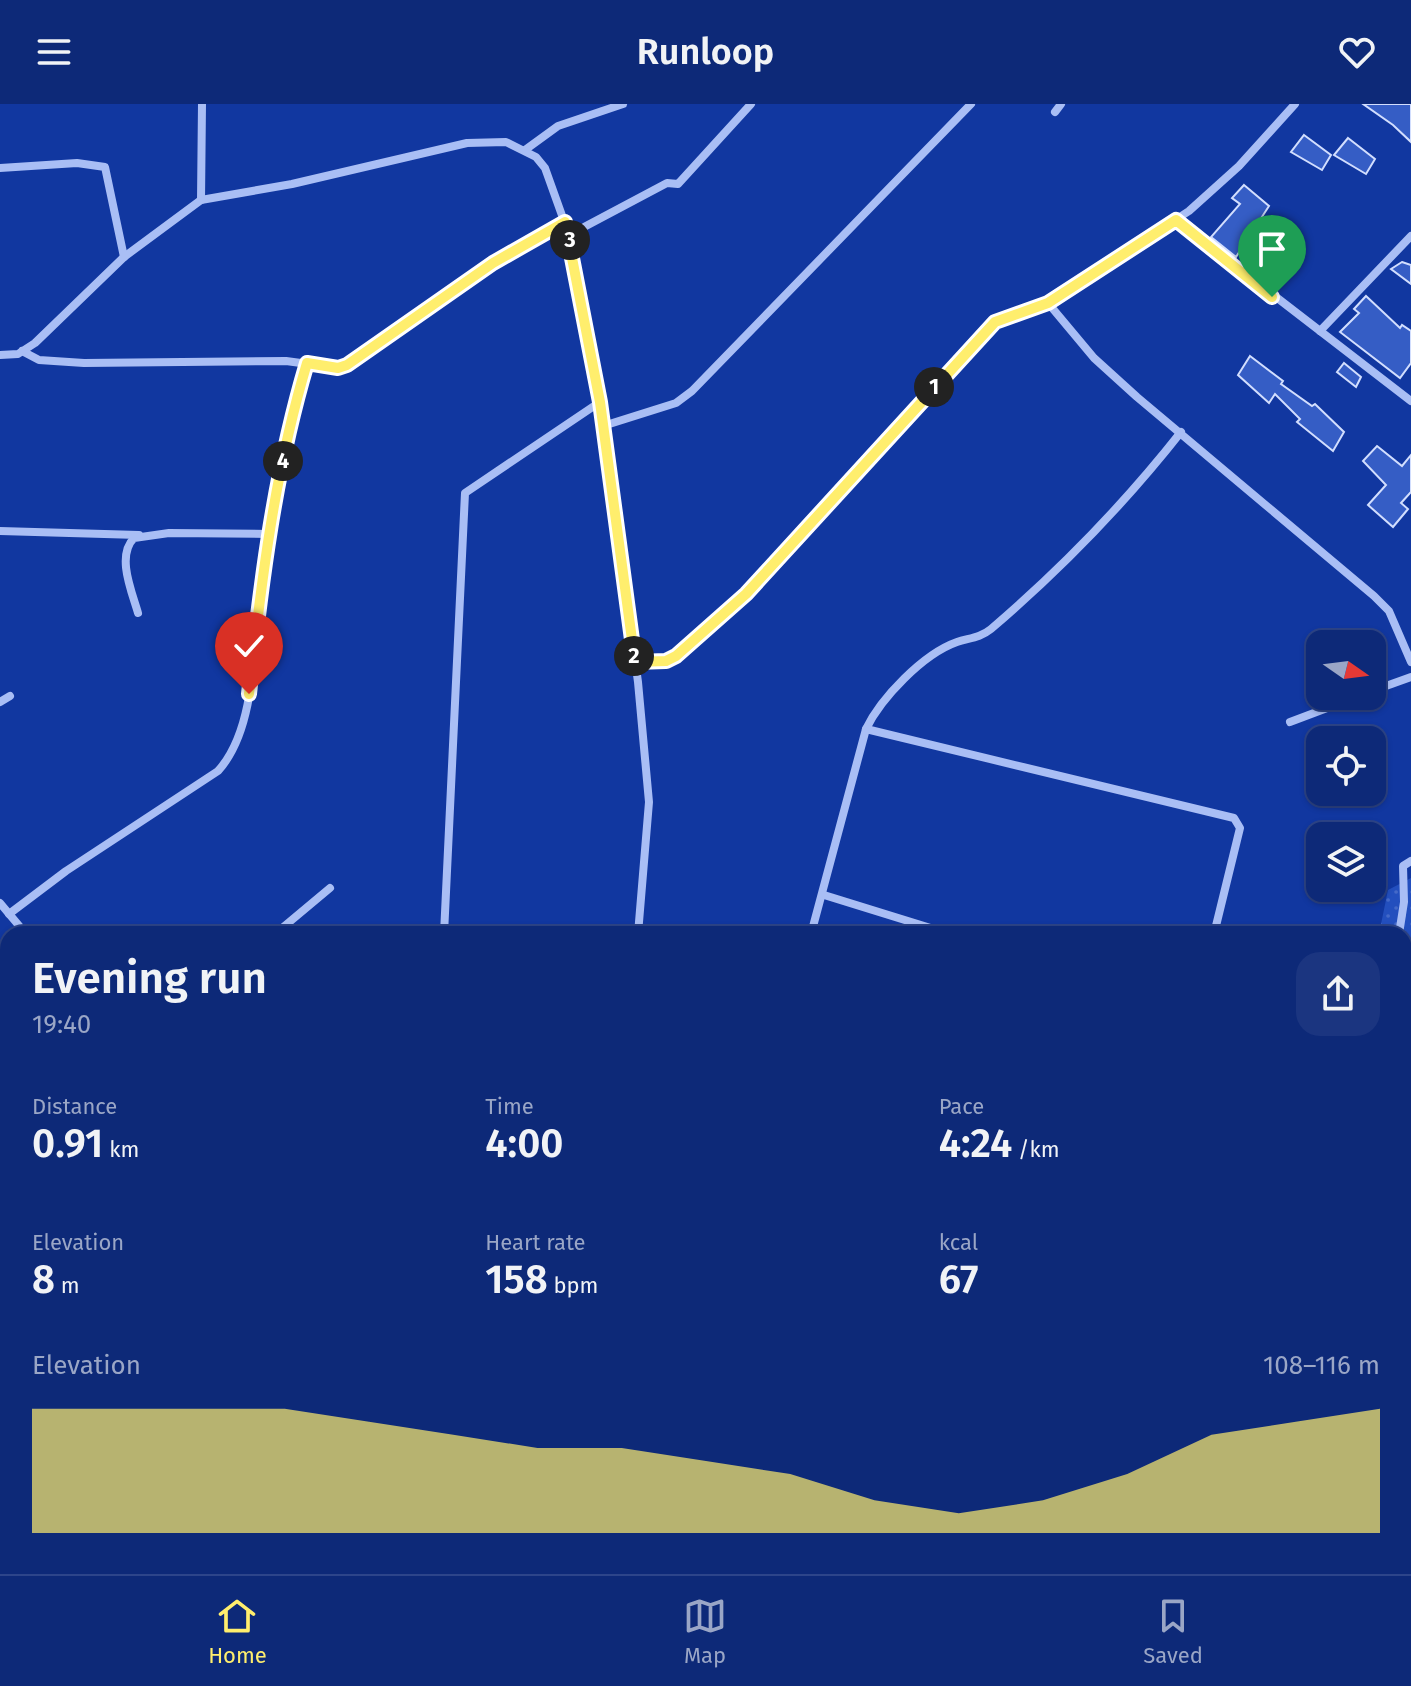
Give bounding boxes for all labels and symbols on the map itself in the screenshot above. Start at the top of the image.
pin [1238,215,1306,297]
pin: 3 [550,220,590,260]
pin: 1 [914,367,954,407]
pin: 4 [263,441,303,481]
pin [215,612,283,694]
north arrow [1306,630,1386,710]
pin: 2 [614,636,654,676]

